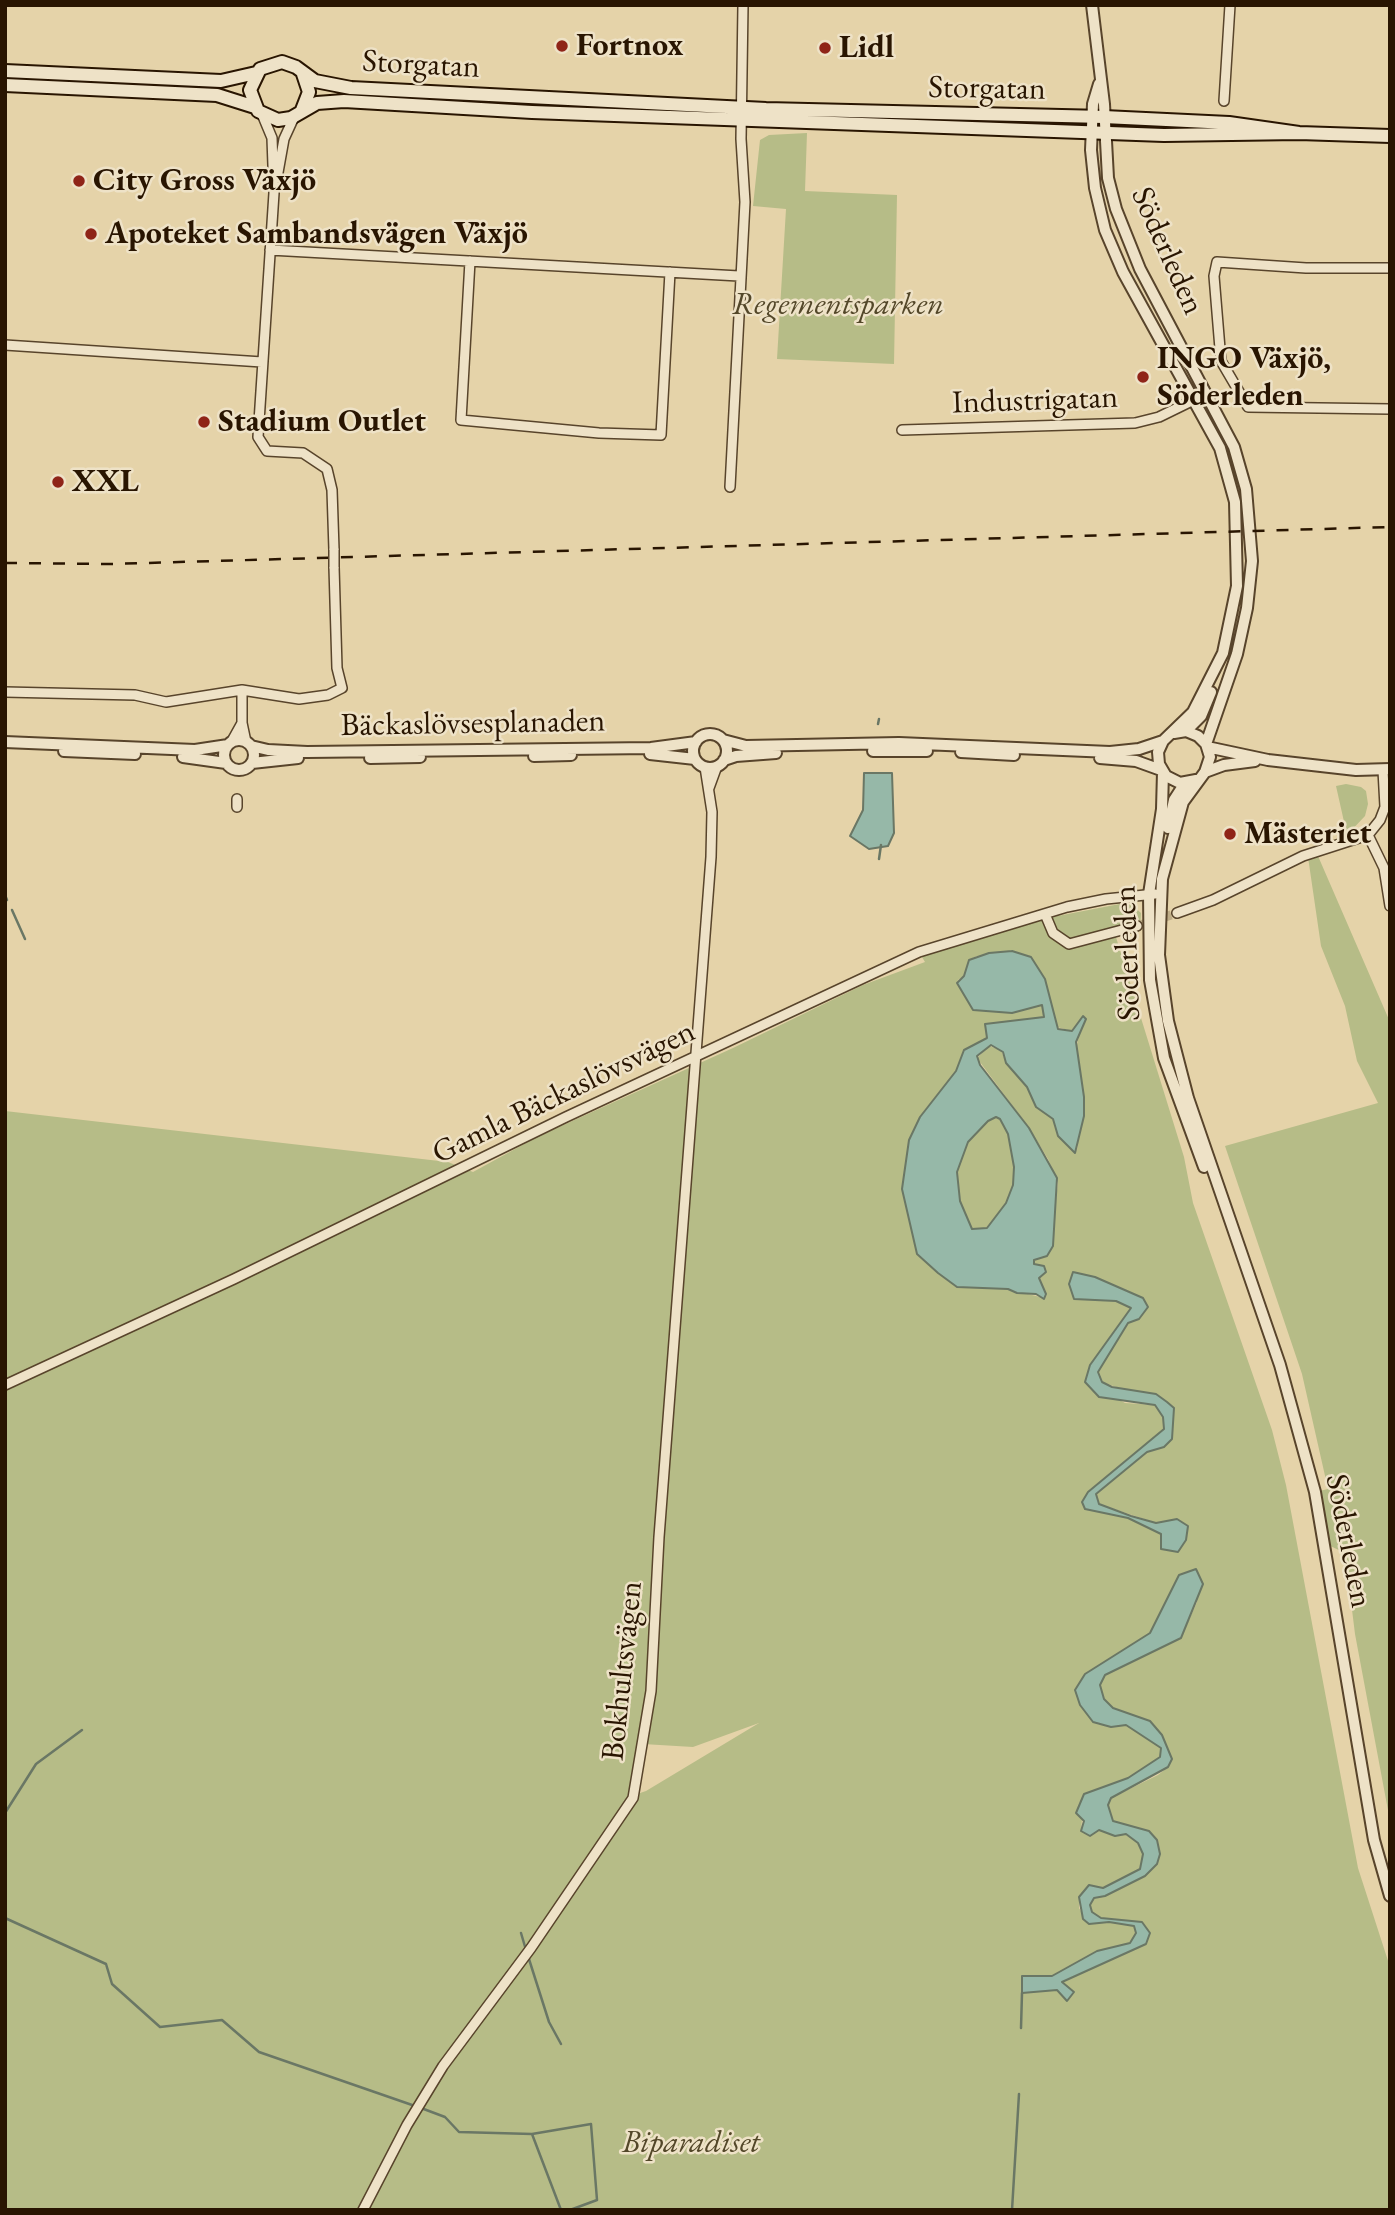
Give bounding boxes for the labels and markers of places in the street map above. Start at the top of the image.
place label: Fortnox [576,27,683,65]
place label: Lidl [839,29,894,67]
marker: Fortnox [554,38,570,54]
marker: Lidl [817,40,833,56]
place label: City Gross Växjö [93,162,316,200]
marker: City Gross Växjö [71,173,87,189]
place label: Apoteket Sambandsvägen Växjö [105,215,528,253]
marker: Apoteket Sambandsvägen Växjö [83,226,99,242]
place label: INGO Växjö, Söderleden [1157,340,1331,415]
marker: INGO Växjö, Söderleden [1135,369,1151,385]
place label: Stadium Outlet [218,403,426,441]
marker: Stadium Outlet [196,414,212,430]
place label: XXL [72,463,139,501]
marker: XXL [50,474,66,490]
place label: Mästeriet [1244,815,1372,853]
marker: Mästeriet [1222,826,1238,842]

